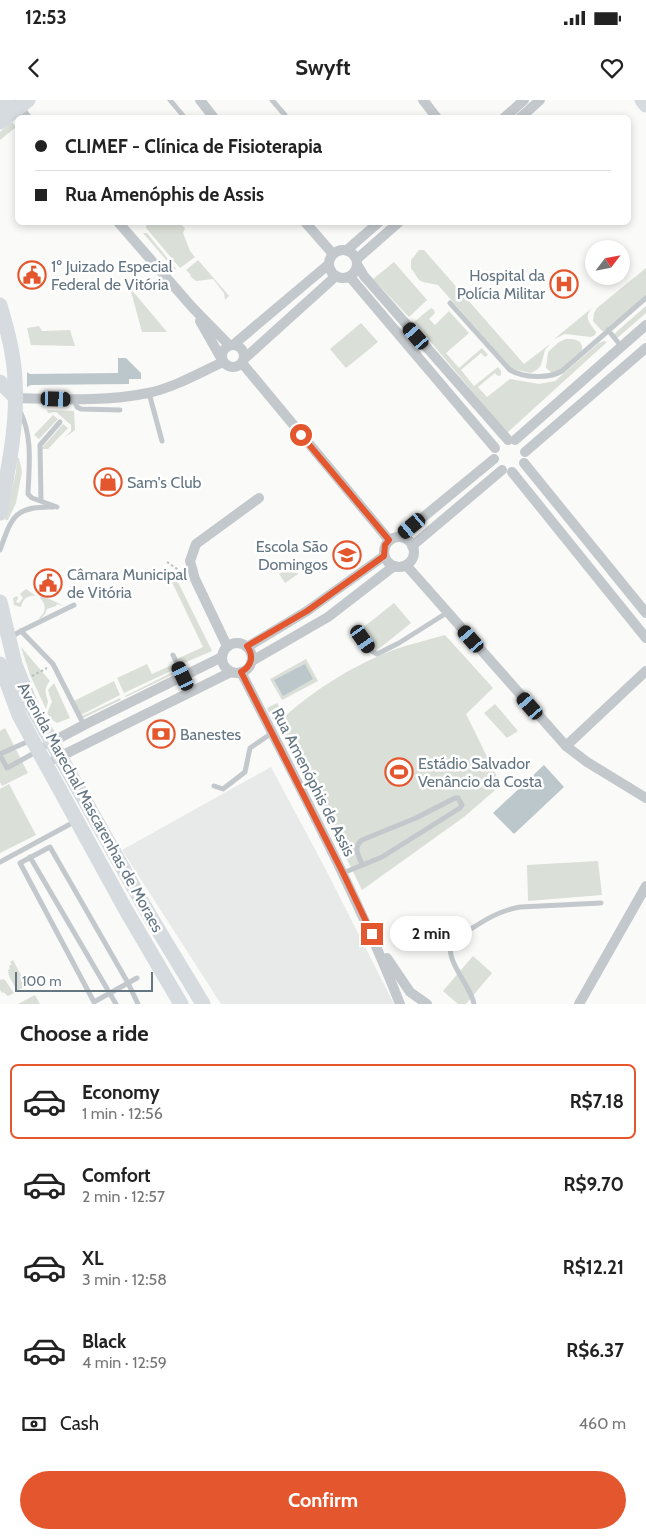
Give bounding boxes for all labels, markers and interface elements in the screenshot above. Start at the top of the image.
text: 12:53 [25,6,67,29]
icon: back [20,54,48,82]
text: Swyft [295,54,351,81]
icon: heart [598,54,626,82]
text: CLIMEF - Clínica de Fisioterapia [65,135,322,158]
text: Rua Amenóphis de Assis [65,183,264,206]
north arrow [585,240,630,285]
map controls [585,240,630,285]
place label: 1º Juizado Especial Federal de Vitória [51,257,173,294]
public building icon: 1º Juizado Especial Federal de Vitória [17,260,47,290]
place label: Hospital da Polícia Militar [457,266,546,303]
hospital icon: Hospital da Polícia Militar [549,269,579,299]
car [400,320,431,352]
car [40,391,71,407]
route start [290,424,312,446]
shop icon: Sam's Club [93,467,123,497]
place label: Sam's Club [127,473,202,492]
car [395,511,428,541]
place label: Escola São Domingos [256,537,328,574]
school or university icon: Escola São Domingos [332,540,362,570]
place label: Câmara Municipal de Vitória [67,565,187,602]
public building icon: Câmara Municipal de Vitória [33,568,63,598]
car [348,622,377,656]
car [455,623,486,655]
car [169,659,196,693]
street label: Avenida Marechal Mascarenhas de Moraes [14,679,168,936]
car [514,690,545,722]
street label: Rua Amenóphis de Assis [268,705,359,860]
bank icon: Banestes [146,719,176,749]
place label: Banestes [180,725,242,744]
place label: Estádio Salvador Venâncio da Costa [418,754,542,791]
sports icon: Estádio Salvador Venâncio da Costa [384,757,414,787]
callout: 2 min [390,916,472,952]
route end [361,923,383,945]
text: 2 min [412,924,450,943]
scale bar [15,969,152,992]
text: 100 m [22,972,62,990]
text: Choose a ride [20,1020,149,1047]
icon: car [22,1079,67,1124]
text: Economy [82,1081,160,1104]
text: R$7.18 [570,1090,624,1113]
text: 1 min · 12:56 [82,1104,163,1123]
icon: car [22,1162,67,1207]
text: Comfort [82,1164,151,1187]
text: R$9.70 [564,1173,624,1196]
text: 2 min · 12:57 [82,1187,165,1206]
icon: car [22,1245,67,1290]
text: XL [82,1247,103,1270]
text: R$12.21 [563,1256,624,1279]
text: 3 min · 12:58 [82,1270,167,1289]
icon: car [22,1328,67,1373]
text: Black [82,1330,126,1353]
text: R$6.37 [566,1339,624,1362]
text: 4 min · 12:59 [82,1353,167,1372]
icon: cash [20,1410,48,1438]
text: Cash [60,1412,99,1435]
text: 460 m [579,1414,626,1433]
button: Confirm [20,1471,626,1529]

